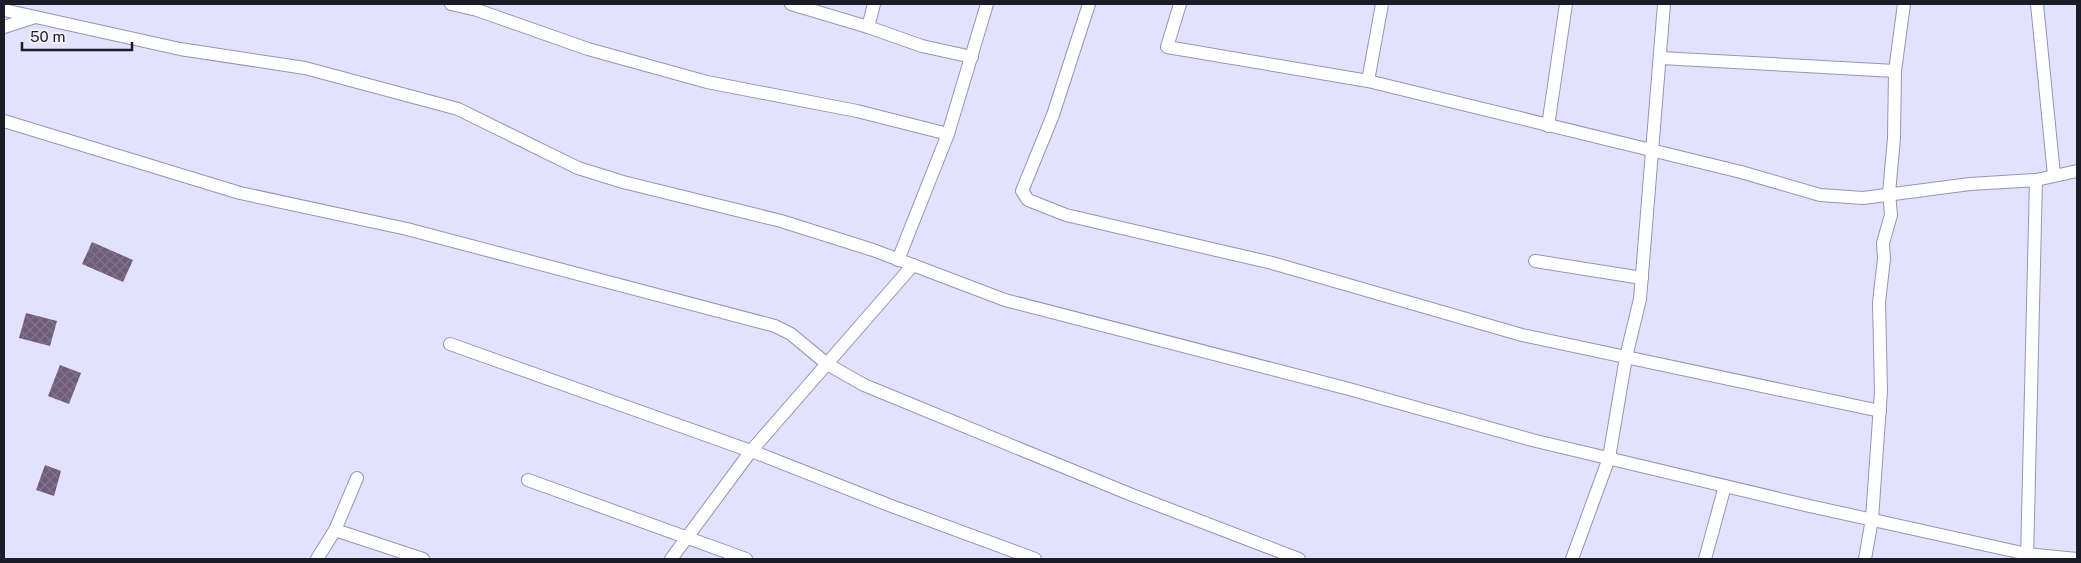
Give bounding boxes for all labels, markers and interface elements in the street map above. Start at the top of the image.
scale bar [22,20,132,52]
text: 50 m [30,28,65,45]

